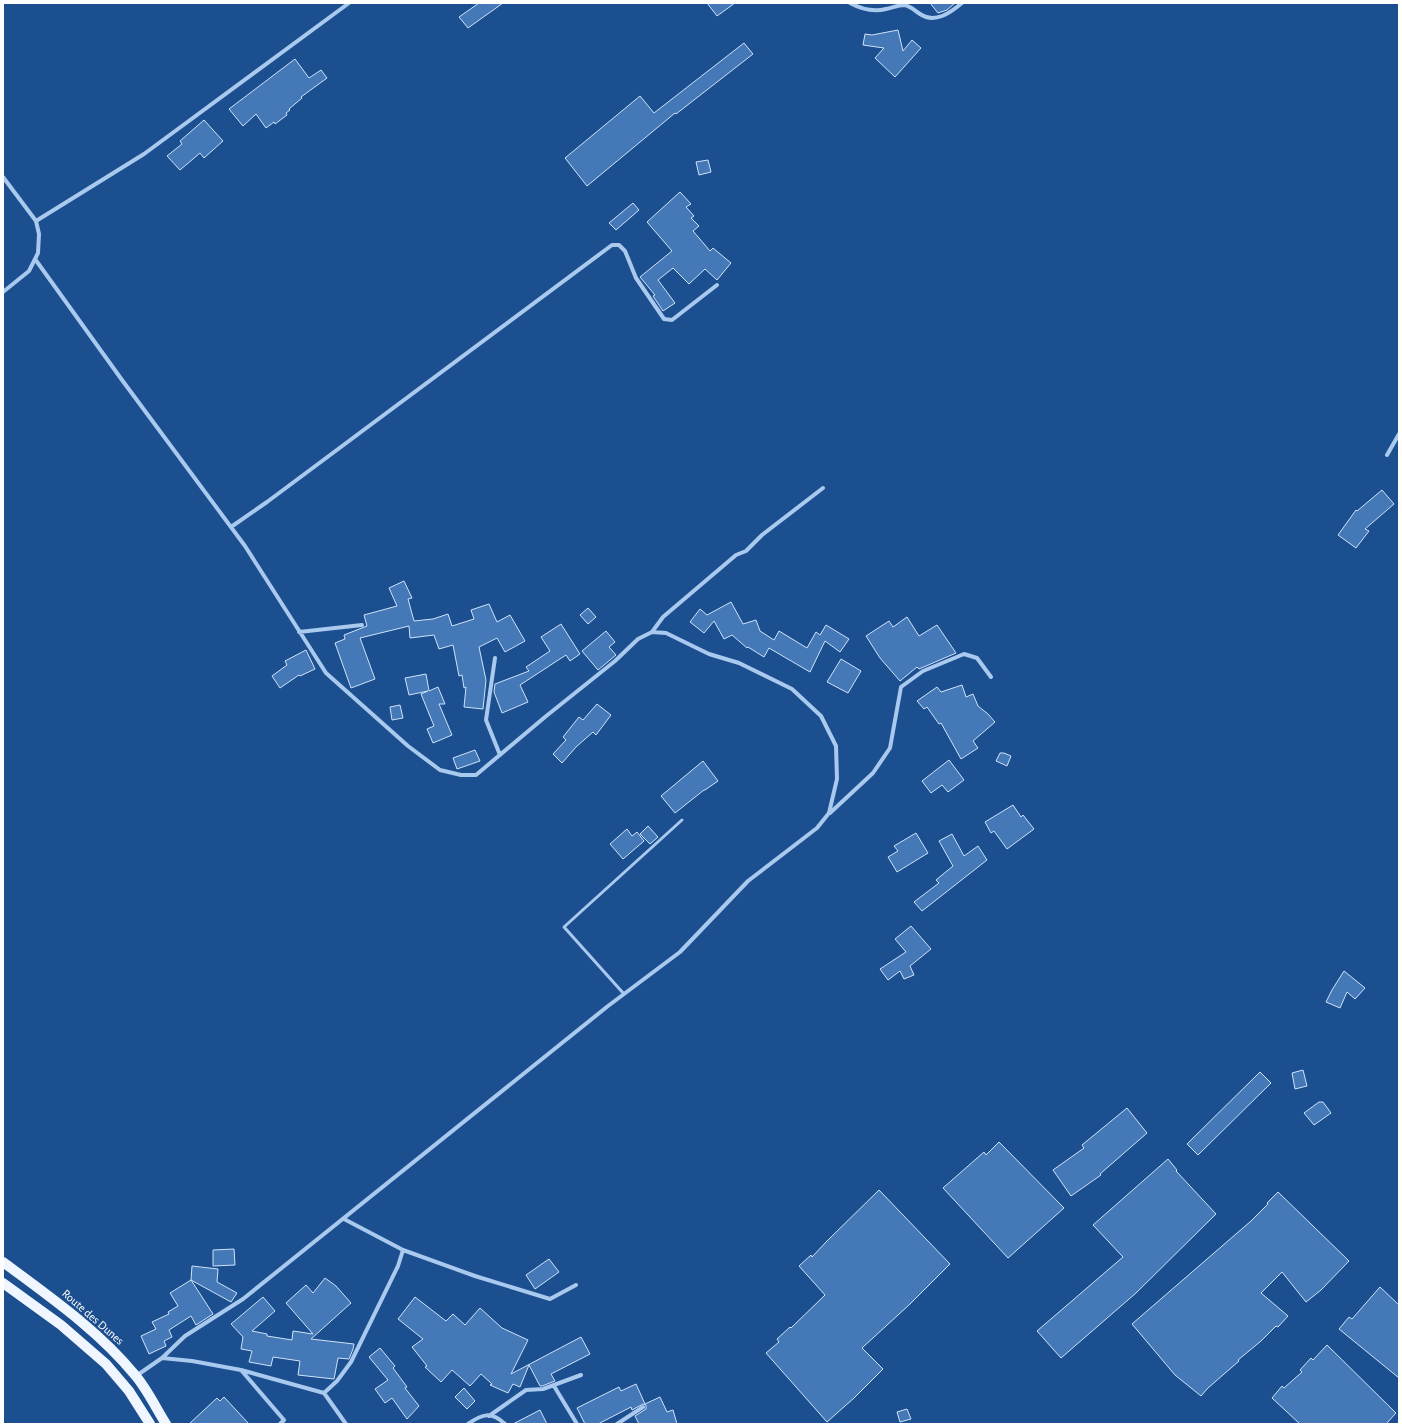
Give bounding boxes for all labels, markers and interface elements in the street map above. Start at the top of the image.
street label: Route des Dunes [60,1287,126,1347]

